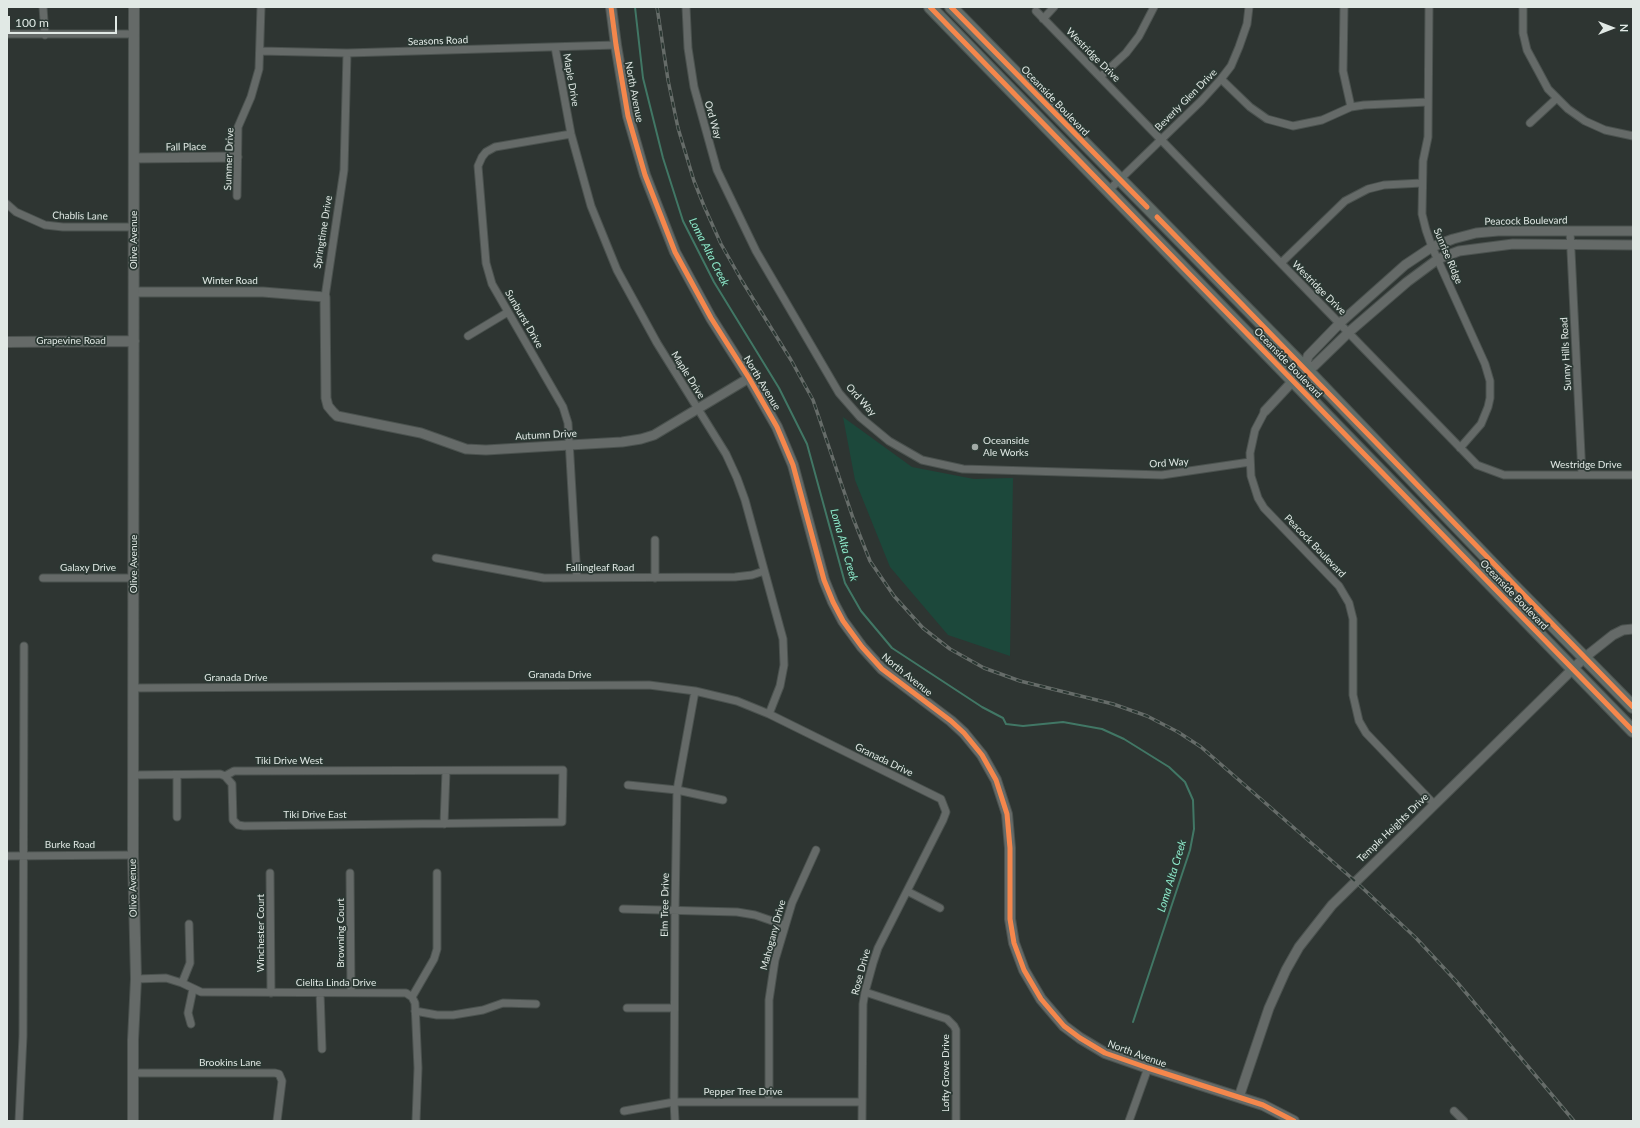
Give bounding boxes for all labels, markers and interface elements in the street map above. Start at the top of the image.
scale bar [10,8,119,34]
north arrow [1592,8,1632,48]
text: 100 m [15,15,49,30]
text: N [1618,24,1631,32]
street label: Westridge Drive [1064,26,1122,84]
street label: Seasons Road [408,34,468,48]
street label: Maple Drive [560,52,582,108]
street label: North Avenue [622,61,646,123]
street label: Oceanside Boulevard [1018,63,1092,139]
street label: Beverly Glen Drive [1153,67,1219,133]
street label: Ord Way [702,99,724,141]
street label: Summer Drive [222,127,236,191]
street label: Fall Place [166,141,206,153]
street label: Springtime Drive [311,195,335,269]
street label: Chablis Lane [52,210,108,222]
street label: Olive Avenue [128,211,140,269]
street label: Peacock Boulevard [1484,214,1568,228]
water label: Loma Alta Creek [686,216,732,288]
street label: Sunrise Ridge [1431,226,1465,286]
street label: Westridge Drive [1290,259,1348,317]
street label: Winter Road [202,275,258,287]
street label: Sunburst Drive [502,288,546,350]
street label: Sunny Hills Road [1558,317,1574,391]
street label: Oceanside Boulevard [1251,325,1325,401]
street label: Grapevine Road [36,335,106,347]
street label: Maple Drive [669,349,707,401]
street label: North Avenue [741,354,783,412]
street label: Ord Way [843,381,879,419]
street label: Autumn Drive [515,427,577,443]
place label: Oceanside Ale Works [983,435,1029,458]
marker: Oceanside Ale Works [970,442,980,452]
street label: Ord Way [1149,456,1189,470]
street label: Westridge Drive [1550,459,1622,471]
water label: Loma Alta Creek [827,507,861,583]
street label: Peacock Boulevard [1282,512,1348,580]
street label: Olive Avenue [128,535,140,593]
street label: Oceanside Boulevard [1477,557,1551,633]
street label: Galaxy Drive [60,562,116,574]
street label: Fallingleaf Road [566,562,634,574]
street label: North Avenue [879,651,935,699]
street label: Granada Drive [528,669,592,681]
street label: Granada Drive [204,672,268,684]
street label: Granada Drive [853,741,915,779]
street label: Tiki Drive West [255,755,323,767]
street label: Temple Heights Drive [1355,791,1431,865]
street label: Tiki Drive East [283,809,347,821]
water label: Loma Alta Creek [1155,838,1189,914]
street label: Burke Road [45,839,95,851]
street label: Olive Avenue [126,859,140,917]
street label: Elm Tree Drive [658,873,672,937]
street label: Winchester Court [255,894,267,972]
street label: Browning Court [335,898,347,968]
street label: Mahogany Drive [758,898,788,972]
street label: Rose Drive [849,947,873,997]
street label: Cielita Linda Drive [296,977,376,989]
street label: Lofty Grove Drive [940,1034,952,1112]
street label: North Avenue [1106,1038,1168,1070]
street label: Brookins Lane [199,1057,261,1069]
street label: Pepper Tree Drive [704,1086,782,1098]

